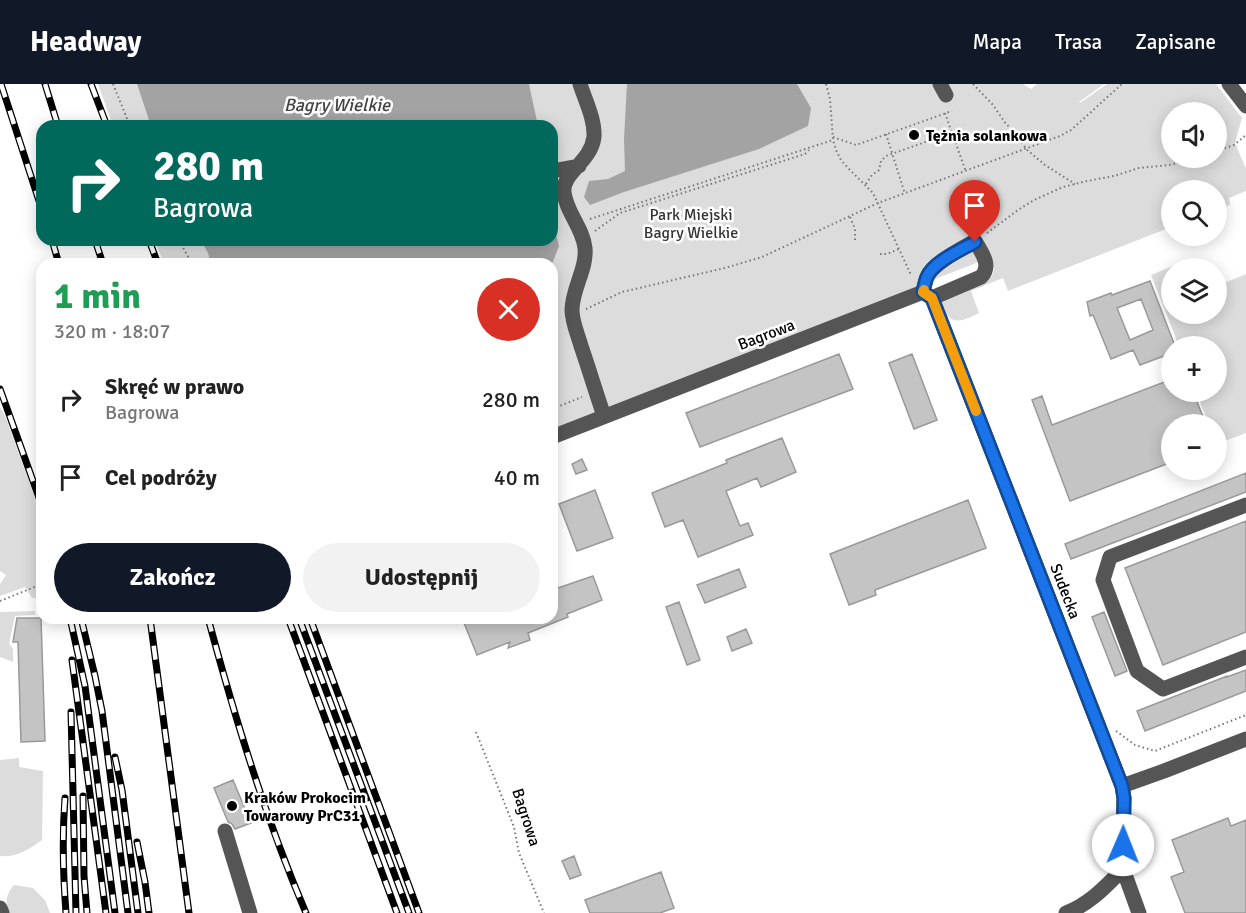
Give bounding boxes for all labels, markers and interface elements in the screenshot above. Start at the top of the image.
text: Headway [30,25,141,59]
text: Mapa [972,29,1022,55]
text: Trasa [1055,29,1102,55]
text: Zapisane [1135,29,1216,55]
water label: Bagry Wielkie [284,94,391,116]
map controls [1161,102,1227,480]
button: sound [1161,102,1227,168]
place label: Tężnia solankowa [926,126,1047,146]
marker: Tężnia solankowa [907,128,921,142]
text: 280 m [153,141,264,192]
icon: right [54,144,132,222]
pin [949,180,1000,242]
button: search [1161,180,1227,246]
icon: arrive [958,189,991,222]
text: Bagrowa [153,192,253,225]
park label: Park Miejski Bagry Wielkie [644,205,738,243]
button: layers [1161,258,1227,324]
text: 1 min [54,274,141,319]
button: close [477,278,540,341]
street label: Bagrowa [735,315,798,355]
text: 320 m · 18:07 [54,319,170,344]
button: + [1161,336,1227,402]
text: Skręć w prawo [105,373,244,400]
icon: right [54,383,87,416]
text: 280 m [482,386,540,413]
text: Bagrowa [105,400,179,425]
button: − [1161,414,1227,480]
icon: arrive [54,461,87,494]
text: Cel podróży [105,464,217,491]
text: 40 m [494,464,540,491]
button: Zakończ [54,543,291,612]
button: Udostępnij [303,543,540,612]
street label: Sudecka [1045,561,1085,622]
street label: Bagrowa [507,786,545,849]
place label: Kraków Prokocim Towarowy PrC31 [244,788,366,826]
marker: Kraków Prokocim Towarowy PrC31 [225,799,239,813]
position arrow [1091,813,1155,877]

